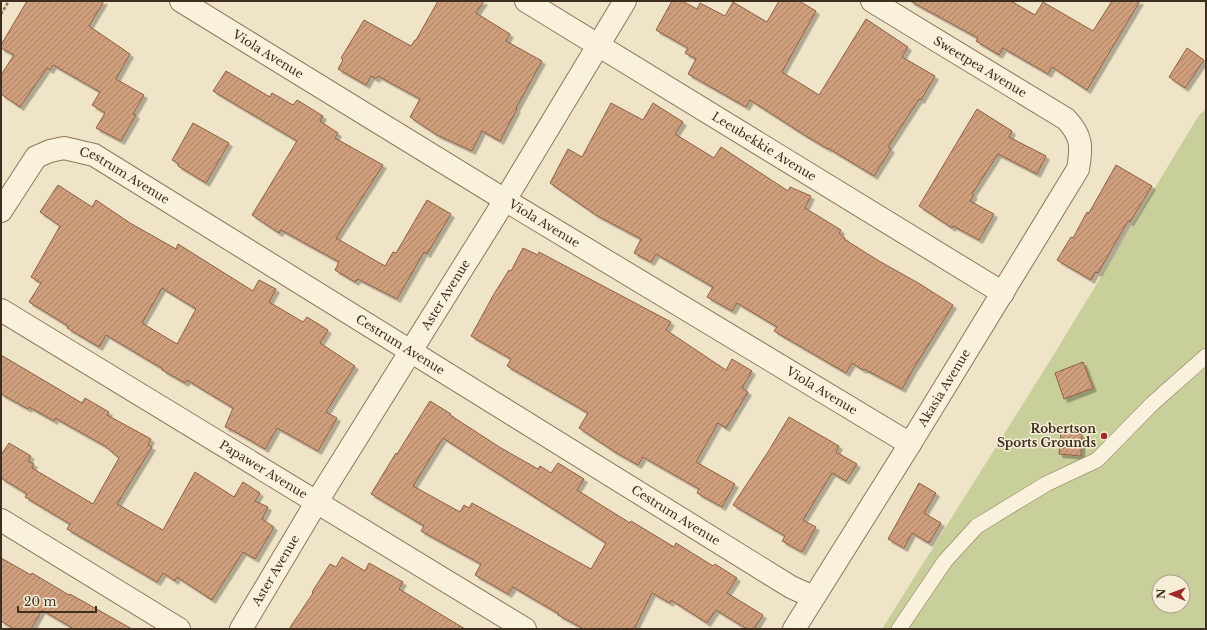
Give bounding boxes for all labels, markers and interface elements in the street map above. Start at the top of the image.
street label: Viola Avenue [229,26,306,81]
street label: Sweetpea Avenue [931,33,1030,100]
street label: Leeubekkie Avenue [709,109,819,184]
street label: Cestrum Avenue [78,144,172,207]
street label: Viola Avenue [505,195,583,250]
street label: Aster Avenue [417,256,473,333]
street label: Cestrum Avenue [353,311,448,378]
street label: Akasia Avenue [914,346,973,430]
street label: Viola Avenue [783,363,860,418]
place label: Robertson Sports Grounds [997,421,1096,450]
marker: Robertson Sports Grounds [1099,431,1109,441]
street label: Papawer Avenue [217,437,310,502]
street label: Cestrum Avenue [629,482,723,548]
street label: Aster Avenue [248,532,302,610]
north arrow [1151,574,1191,614]
scale bar [18,588,96,614]
text: N [1154,588,1168,599]
text: 20 m [24,594,56,609]

